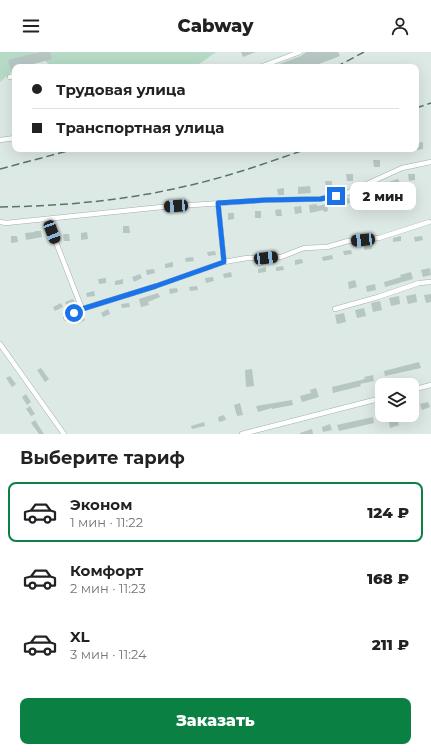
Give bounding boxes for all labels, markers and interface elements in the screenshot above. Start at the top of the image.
icon: menu [20,15,42,37]
text: Cabway [178,15,253,37]
icon: person [389,15,411,37]
text: Трудовая улица [56,80,186,99]
text: Транспортная улица [56,118,224,137]
callout: 2 мин [350,182,416,210]
route end [327,187,345,205]
text: 2 мин [363,188,403,204]
car [164,199,188,213]
car [42,219,62,245]
car [350,233,376,247]
car [253,251,279,265]
route start [65,304,83,322]
map controls [375,378,419,422]
button: layers [375,378,419,422]
text: Выберите тариф [20,447,185,469]
icon: car [22,494,58,530]
text: Эконом [70,495,132,514]
text: 124 ₽ [367,503,409,522]
text: 1 мин · 11:22 [70,514,143,530]
icon: car [22,560,58,596]
text: Комфорт [70,561,143,580]
text: 168 ₽ [367,569,409,588]
text: 2 мин · 11:23 [70,580,146,596]
icon: car [22,626,58,662]
text: XL [70,627,89,646]
text: 211 ₽ [372,635,409,654]
text: 3 мин · 11:24 [70,646,147,662]
button: Заказать [20,698,411,744]

